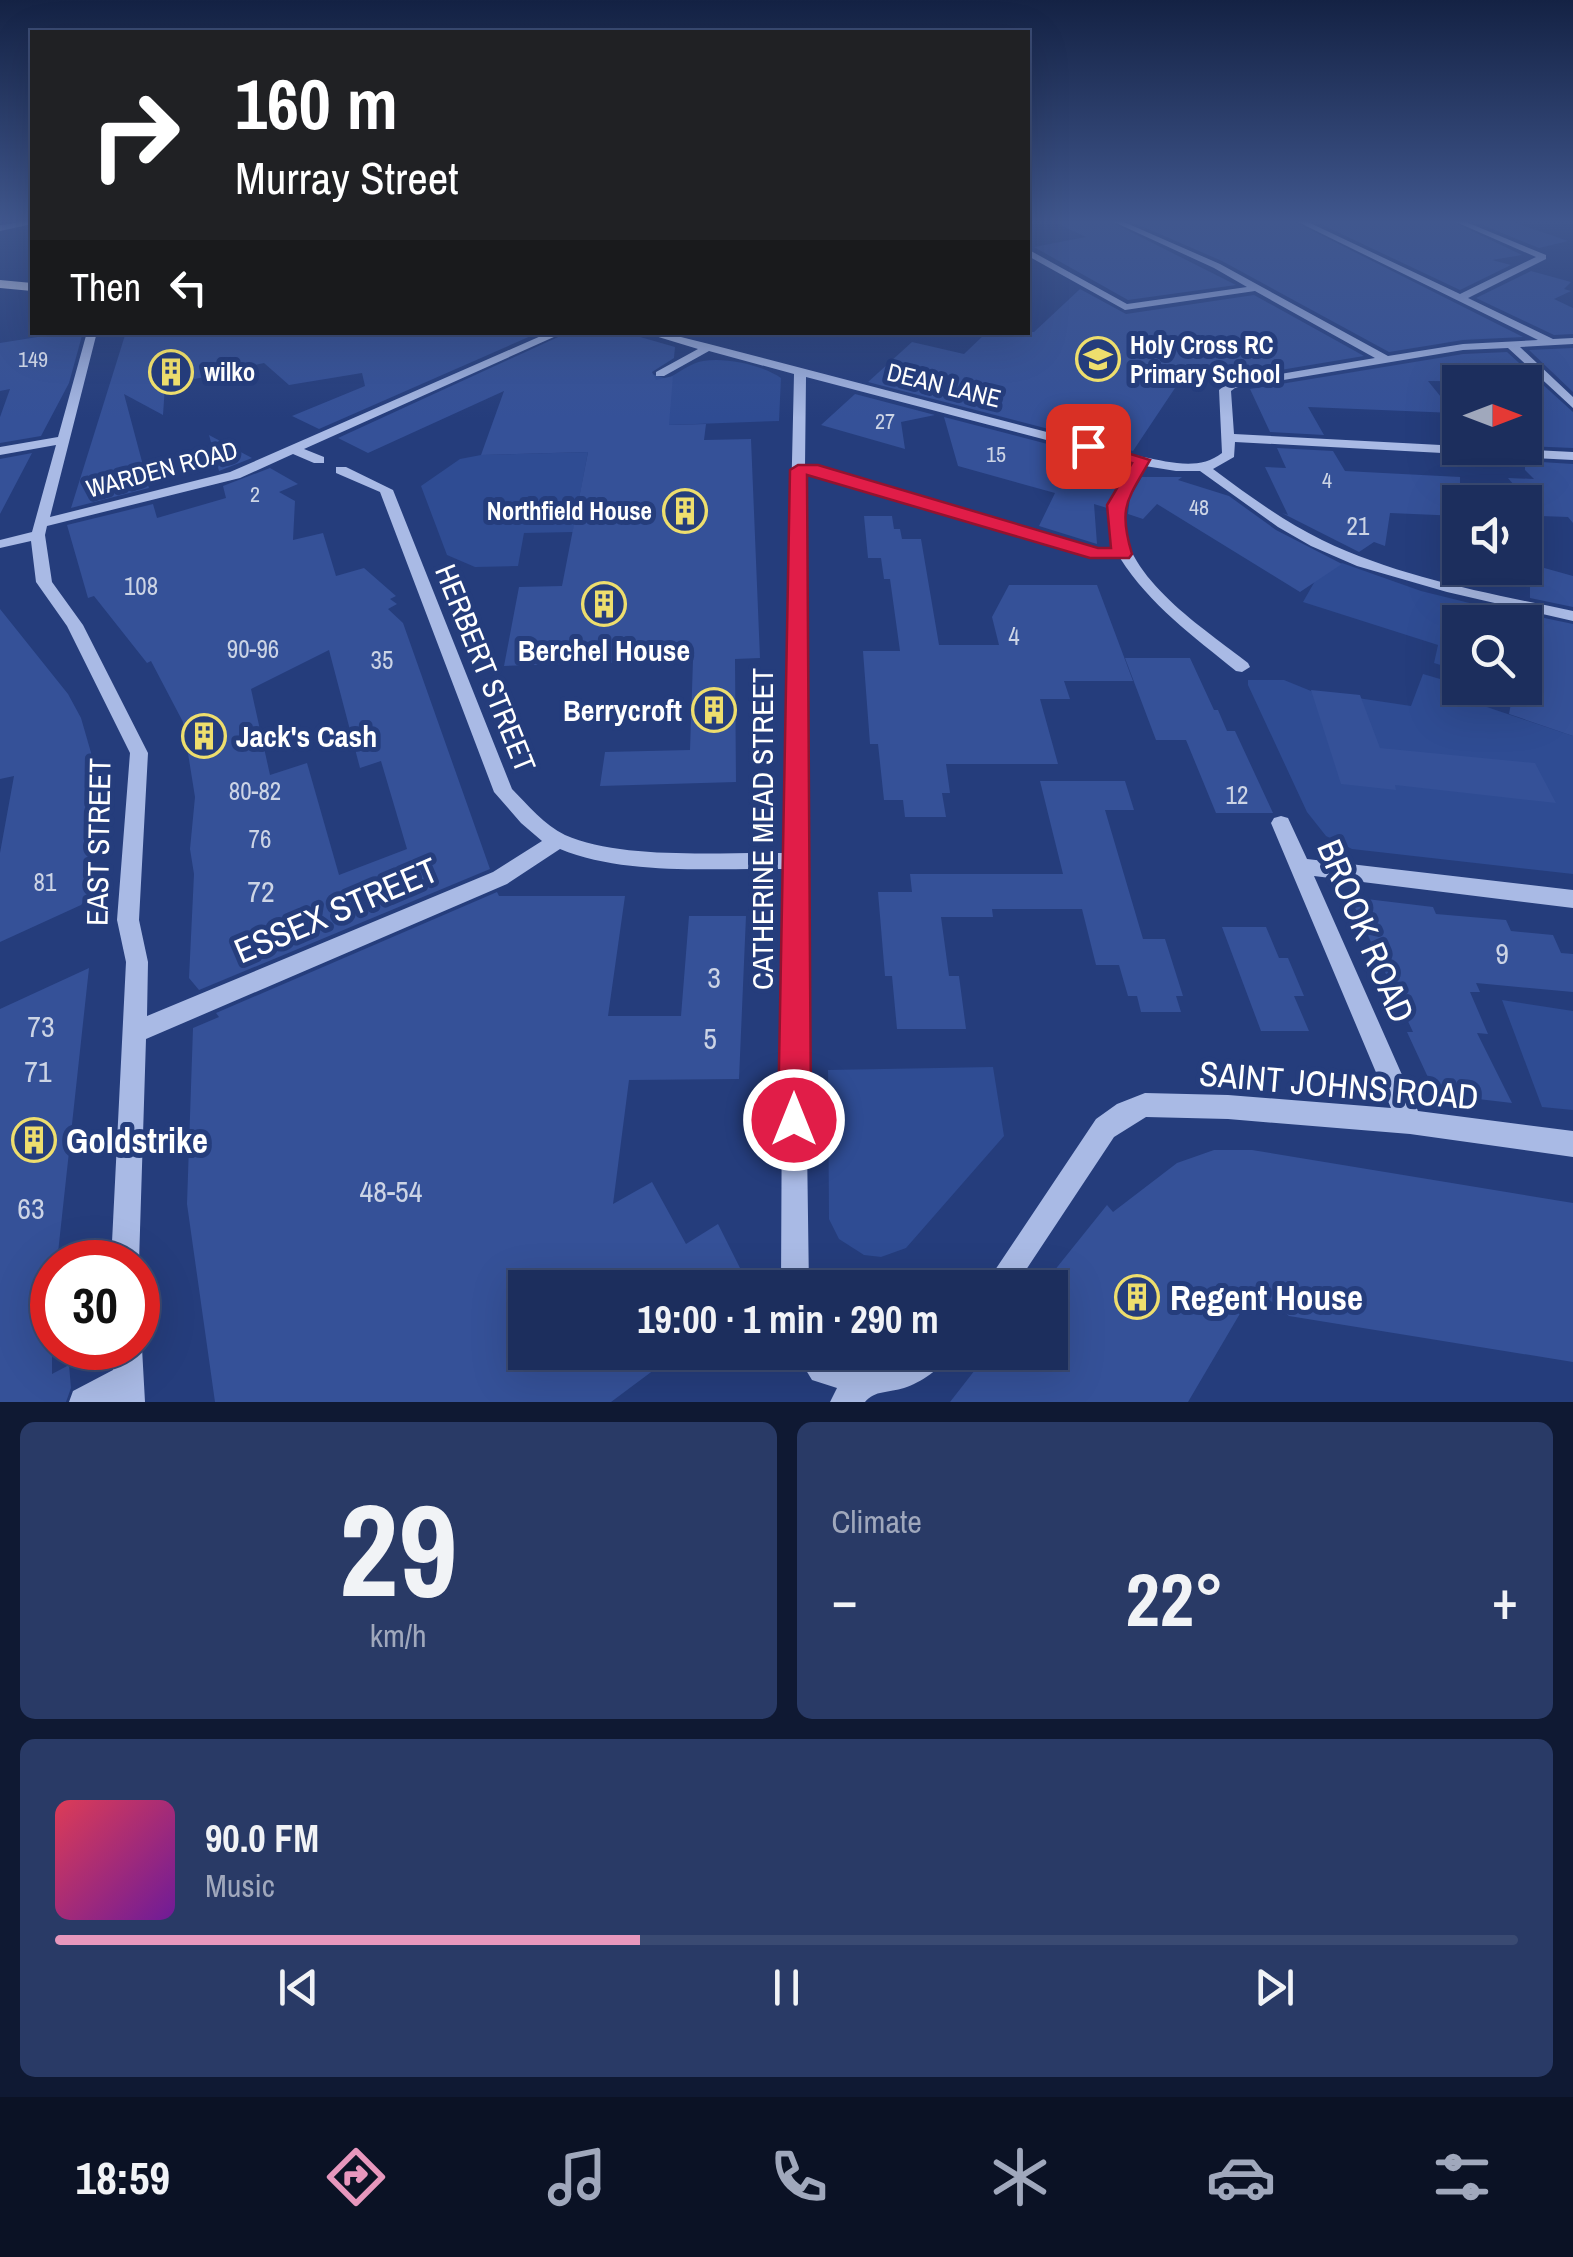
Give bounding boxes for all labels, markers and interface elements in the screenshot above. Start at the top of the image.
text: 160 m [235,57,398,151]
icon: right [70,70,200,200]
text: Murray Street [235,147,459,208]
icon: left [161,260,216,315]
text: Then [70,262,141,313]
place label: Holy Cross RC Primary School [1130,328,1280,391]
school or university icon: Holy Cross RC Primary School [1075,336,1121,382]
house number: 149 [18,344,48,374]
building icon: wilko [148,349,194,395]
street label: DEAN LANE [884,354,1004,416]
place label: wilko [204,355,255,389]
north arrow [1442,365,1542,465]
map controls [1442,365,1542,705]
pin [1046,404,1131,489]
house number: 27 [875,406,895,436]
icon: arrive [1061,419,1116,474]
street label: WARDEN ROAD [83,432,241,506]
house number: 15 [986,439,1006,469]
house number: 4 [1322,465,1332,495]
house number: 2 [250,479,260,509]
button: sound [1442,485,1542,585]
building icon: Northfield House [662,488,708,534]
house number: 48 [1189,492,1209,522]
place label: Northfield House [487,494,652,528]
house number: 21 [1347,509,1370,543]
street label: HERBERT STREET [426,558,546,778]
house number: 108 [124,569,158,603]
building icon: Berchel House [581,581,627,627]
button: search [1442,605,1542,705]
house number: 4 [1008,619,1020,653]
place label: Berchel House [518,630,690,670]
house number: 90-96 [227,632,279,666]
house number: 35 [371,643,393,677]
street label: CATHERINE MEAD STREET [742,668,782,990]
building icon: Berrycroft [691,687,737,733]
place label: Berrycroft [563,690,682,730]
building icon: Jack's Cash [181,713,227,759]
place label: Jack's Cash [236,716,377,756]
street label: EAST STREET [77,758,119,926]
house number: 80-82 [229,774,281,808]
house number: 12 [1226,778,1248,812]
house number: 76 [249,822,271,856]
street label: BROOK ROAD [1306,832,1426,1030]
street label: ESSEX STREET [227,846,445,974]
house number: 81 [34,865,57,899]
house number: 72 [247,871,275,911]
house number: 9 [1495,933,1509,973]
house number: 3 [707,957,721,997]
house number: 73 [27,1006,55,1046]
house number: 5 [703,1018,717,1058]
street label: SAINT JOHNS ROAD [1197,1049,1481,1121]
house number: 71 [24,1051,52,1091]
position arrow [742,1068,846,1172]
building icon: Goldstrike [11,1117,57,1163]
place label: Goldstrike [66,1117,208,1164]
house number: 48-54 [360,1171,423,1211]
house number: 63 [17,1188,45,1228]
speed limit sign: 30 [30,1240,160,1370]
building icon: Regent House [1114,1274,1160,1320]
place label: Regent House [1170,1274,1363,1321]
text: 19:00 · 1 min · 290 m [637,1294,939,1345]
text: 29 [339,1461,458,1637]
text: Climate [832,1500,922,1543]
text: 22° [1126,1548,1224,1649]
text: − [832,1562,858,1636]
text: + [1492,1562,1518,1636]
text: km/h [370,1614,427,1657]
text: 90.0 FM [205,1813,319,1864]
text: Music [205,1864,275,1907]
icon: previous [271,1960,326,2015]
icon: pause [759,1960,814,2015]
icon: next [1247,1960,1302,2015]
icon: directions [321,2142,391,2212]
icon: music [542,2142,612,2212]
icon: phone [764,2142,834,2212]
icon: climate [985,2142,1055,2212]
icon: car [1206,2142,1276,2212]
icon: filters [1427,2142,1497,2212]
text: 18:59 [76,2147,170,2208]

